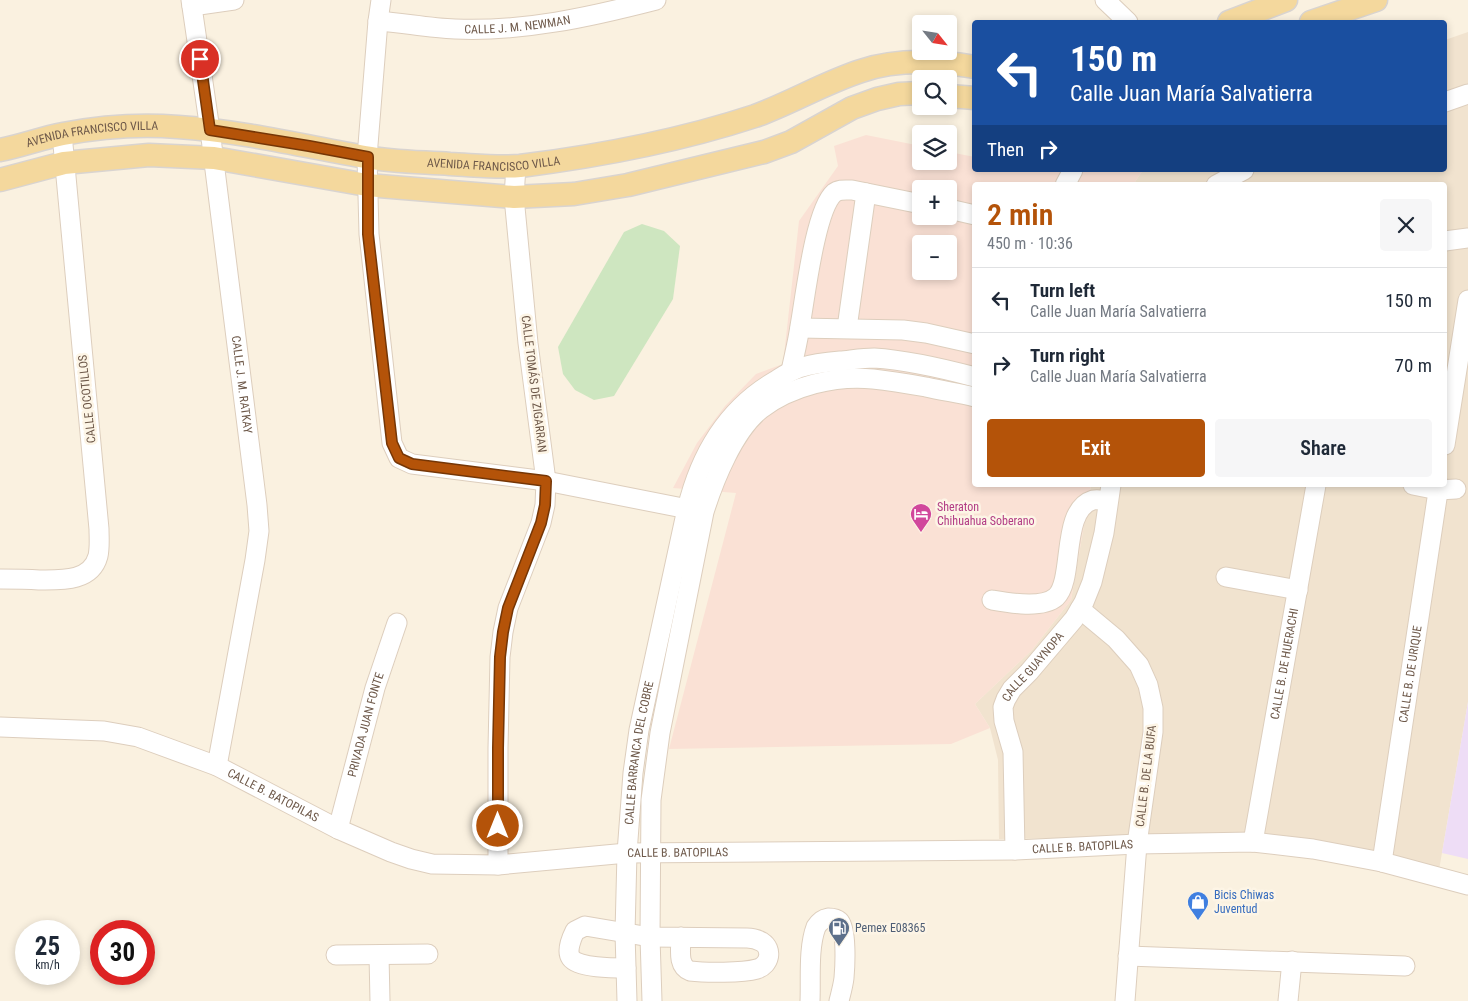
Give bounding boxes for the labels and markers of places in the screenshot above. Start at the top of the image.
pin [179,38,221,80]
place label: Sheraton Chihuahua Soberano [937,500,1035,528]
hotel icon: Sheraton Chihuahua Soberano [909,502,933,533]
place label: Bicis Chiwas Juventud [1214,888,1274,916]
shop icon: Bicis Chiwas Juventud [1186,890,1210,921]
fuel station icon: Pemex E08365 [827,916,851,947]
place label: Pemex E08365 [855,921,926,935]

